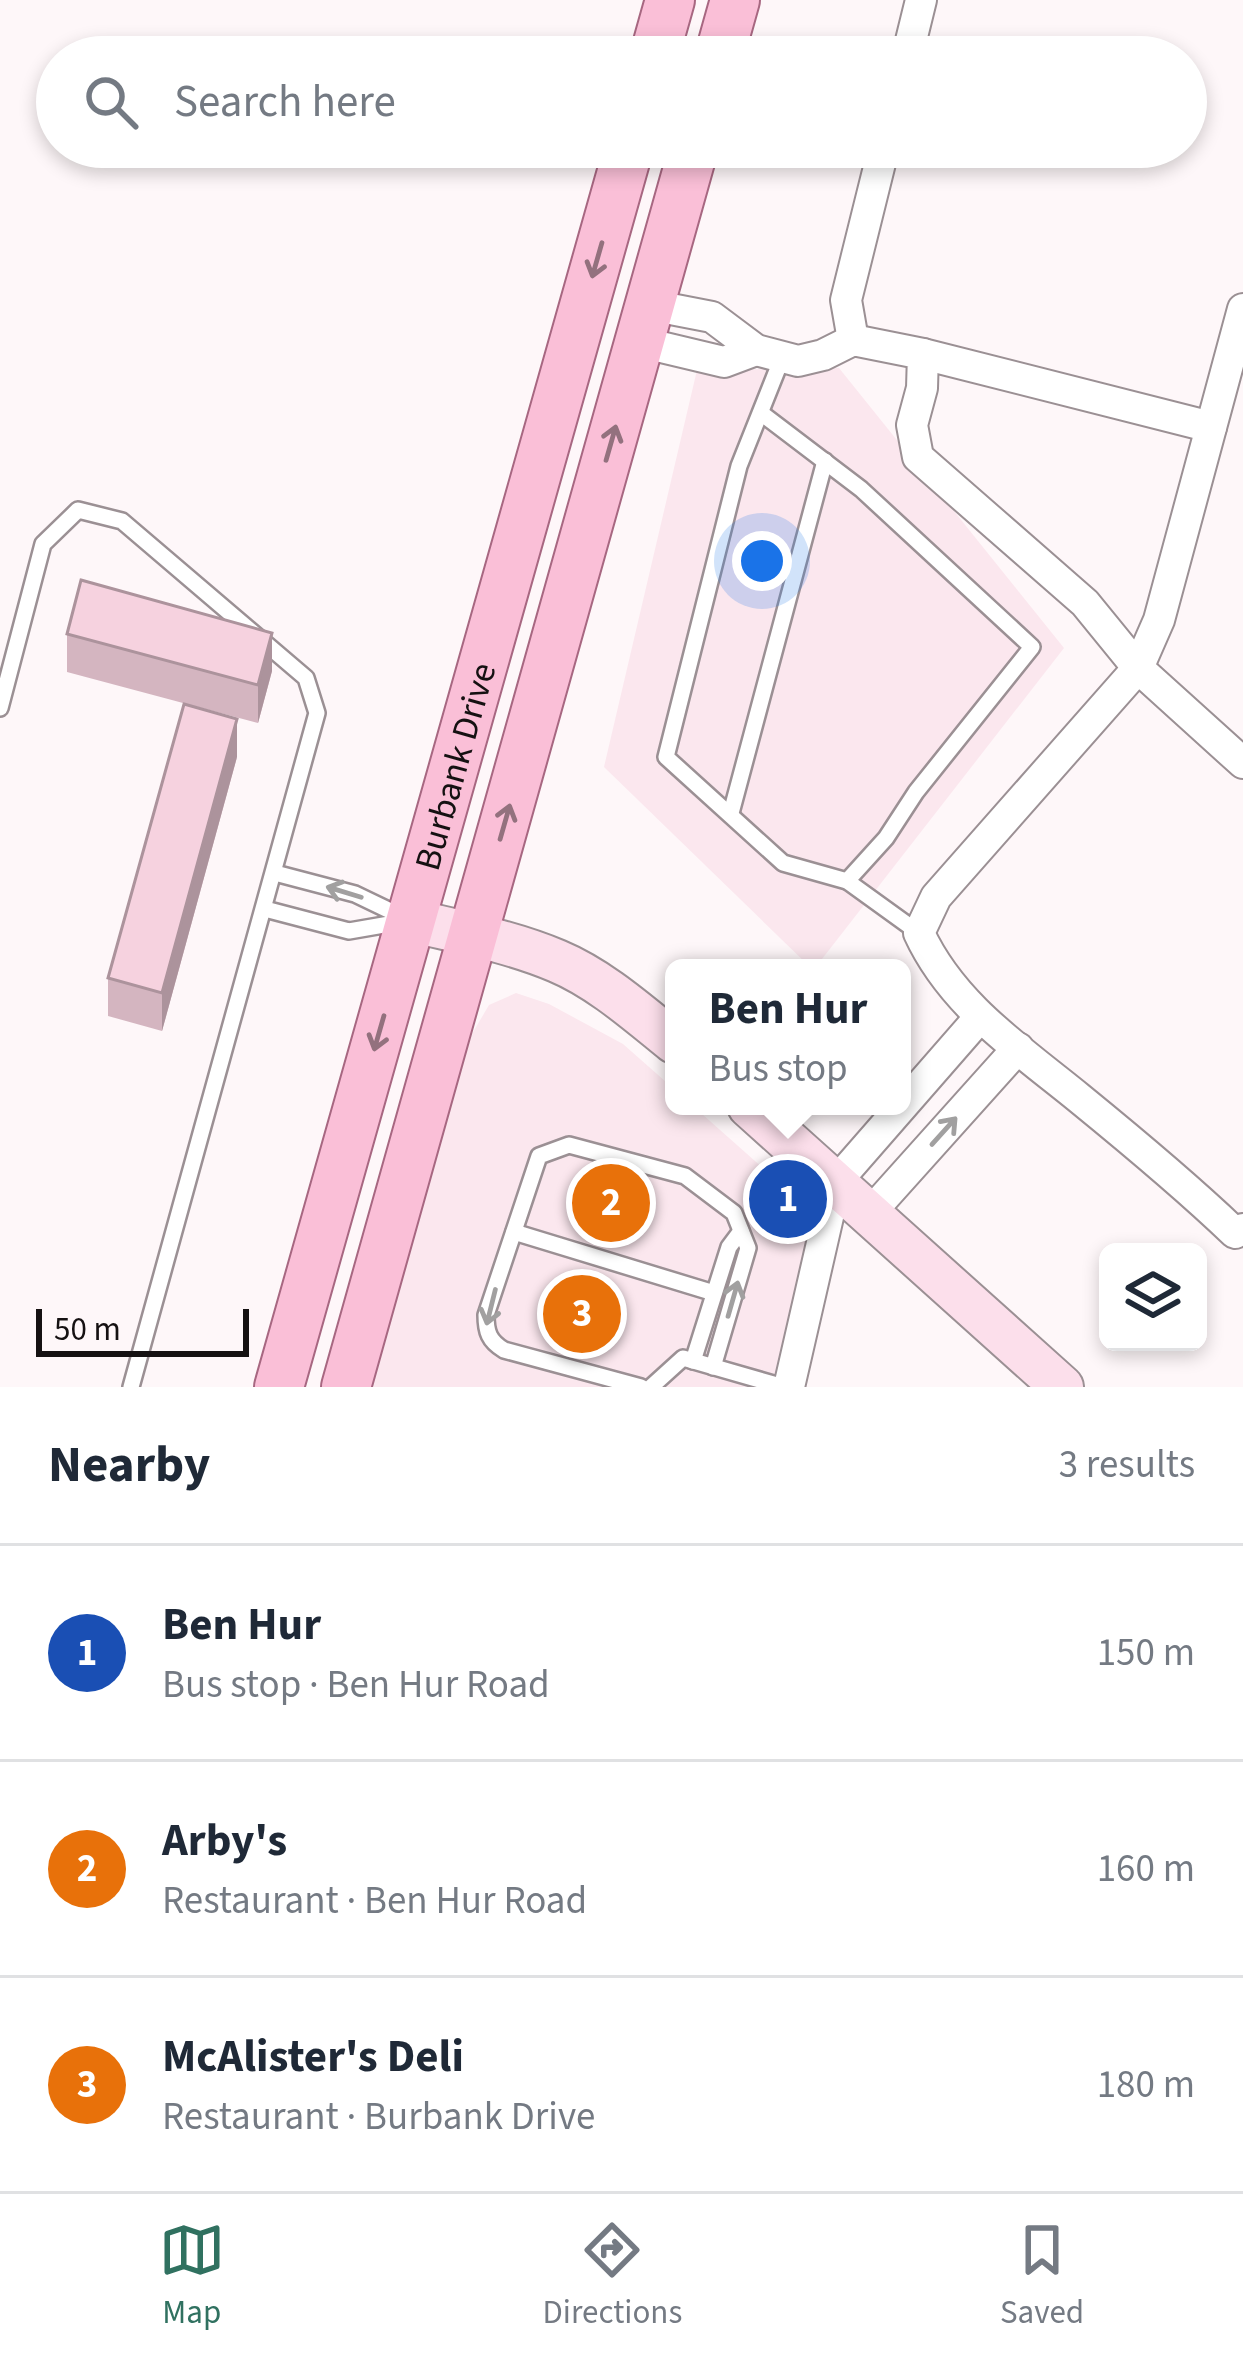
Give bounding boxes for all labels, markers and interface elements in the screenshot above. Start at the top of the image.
search box [36,36,1207,168]
icon: search [78,69,144,135]
text: Search here [174,70,396,134]
one-way arrow [585,240,607,278]
one-way arrow [602,425,624,463]
your location [732,531,792,591]
street label: Burbank Drive [402,657,509,876]
one-way arrow [495,804,517,842]
one-way arrow [326,880,364,902]
popup [665,959,911,1115]
text: Ben Hur [708,977,868,1041]
one-way arrow [366,1013,388,1051]
text: Bus stop [708,1041,848,1097]
one-way arrow [930,1116,957,1146]
pin: 1 [749,1154,827,1244]
pin: 2 [572,1158,650,1248]
map controls [1099,1243,1207,1351]
button: layers [1099,1243,1207,1351]
pin: 3 [543,1269,621,1359]
one-way arrow [723,1281,745,1319]
one-way arrow [479,1287,501,1325]
scale bar [36,1303,249,1356]
text: 50 m [54,1306,121,1353]
text: Nearby [48,1429,210,1501]
text: 3 results [1059,1437,1195,1493]
text: Ben Hur [162,1593,321,1657]
text: 1 [77,1625,97,1681]
text: 150 m [1097,1625,1195,1681]
text: Bus stop · Ben Hur Road [162,1657,550,1713]
text: Arby's [162,1809,287,1873]
text: 2 [77,1841,97,1897]
text: 160 m [1097,1841,1195,1897]
text: Restaurant · Ben Hur Road [162,1873,587,1929]
text: McAlister's Deli [162,2025,464,2089]
text: 3 [77,2057,97,2113]
text: 180 m [1097,2057,1195,2113]
text: Restaurant · Burbank Drive [162,2089,595,2145]
tab: Map [159,2217,225,2336]
tab: Directions [543,2217,682,2336]
tab: Saved [1000,2217,1084,2336]

